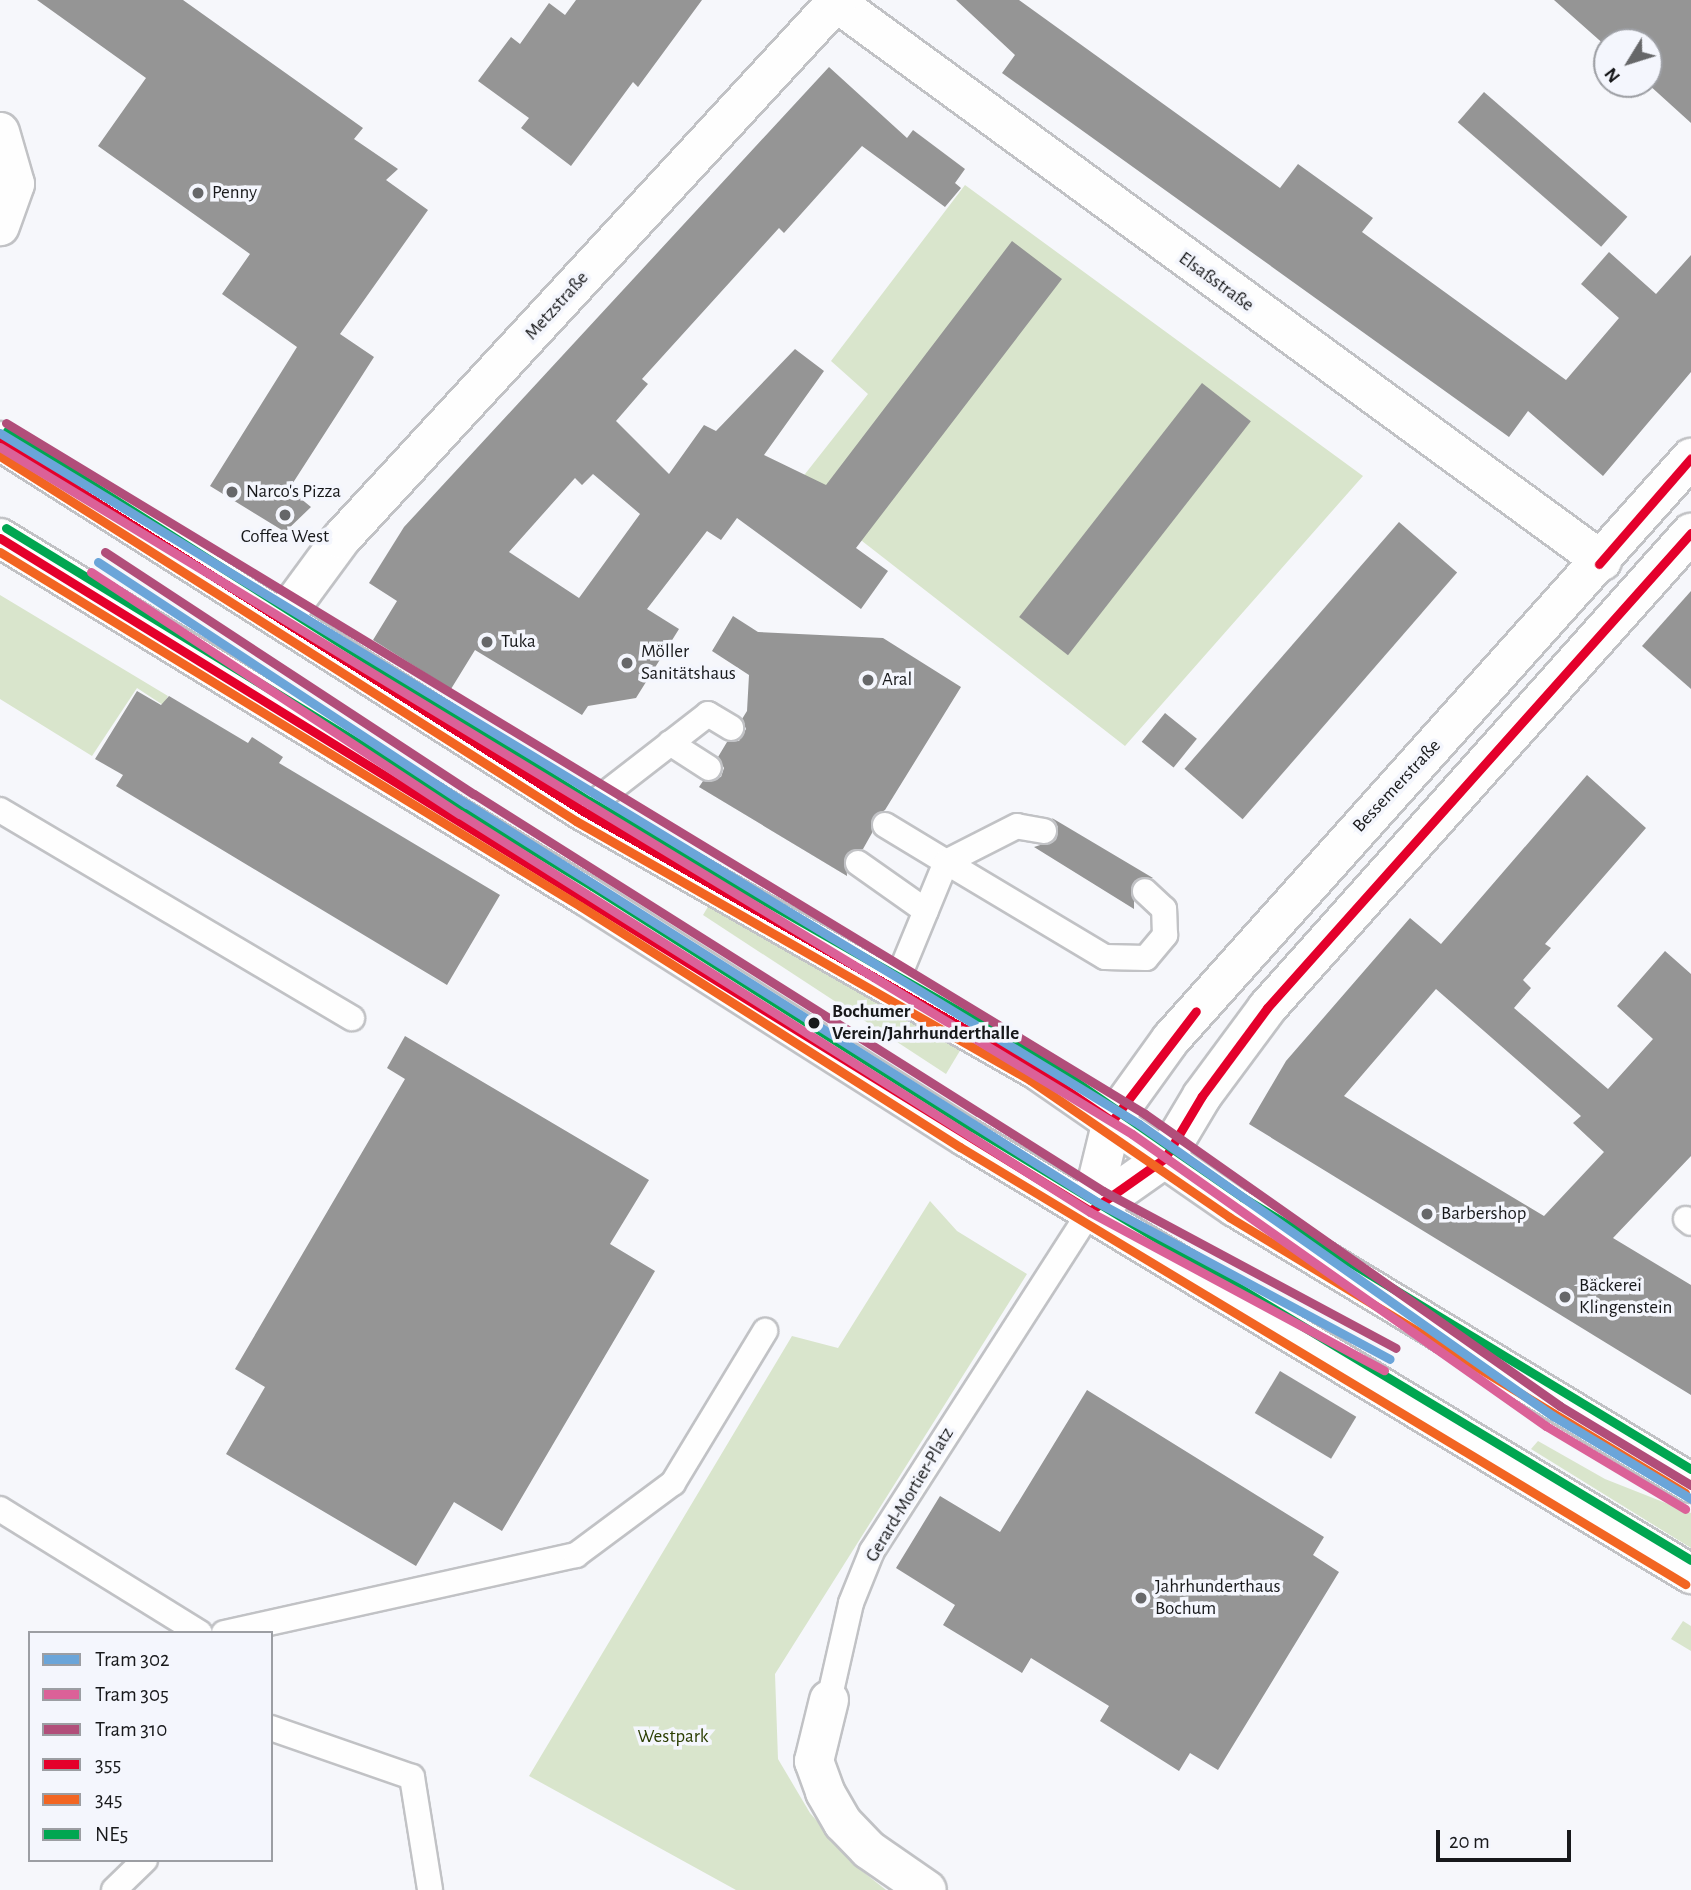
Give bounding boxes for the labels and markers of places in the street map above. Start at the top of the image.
place label: Penny [212,182,257,204]
marker: Penny [190,185,206,201]
place label: Narco's Pizza [246,481,341,503]
marker: Narco's Pizza [224,484,240,500]
marker: Coffea West [277,507,293,523]
place label: Coffea West [241,526,329,548]
place label: Tuka [501,631,536,653]
marker: Tuka [479,634,495,650]
place label: Möller Sanitätshaus [641,641,736,685]
marker: Möller Sanitätshaus [619,655,635,671]
place label: Aral [882,669,912,691]
marker: Aral [860,672,876,688]
place label: Bochumer Verein/Jahrhunderthalle [832,1001,1019,1045]
marker: Bochumer Verein/Jahrhunderthalle [803,1012,825,1034]
place label: Barbershop [1441,1203,1527,1225]
marker: Barbershop [1419,1206,1435,1222]
place label: Bäckerei Klingenstein [1579,1275,1672,1319]
marker: Bäckerei Klingenstein [1557,1289,1573,1305]
place label: Jahrhunderthaus Bochum [1155,1576,1280,1620]
marker: Jahrhunderthaus Bochum [1133,1590,1149,1606]

